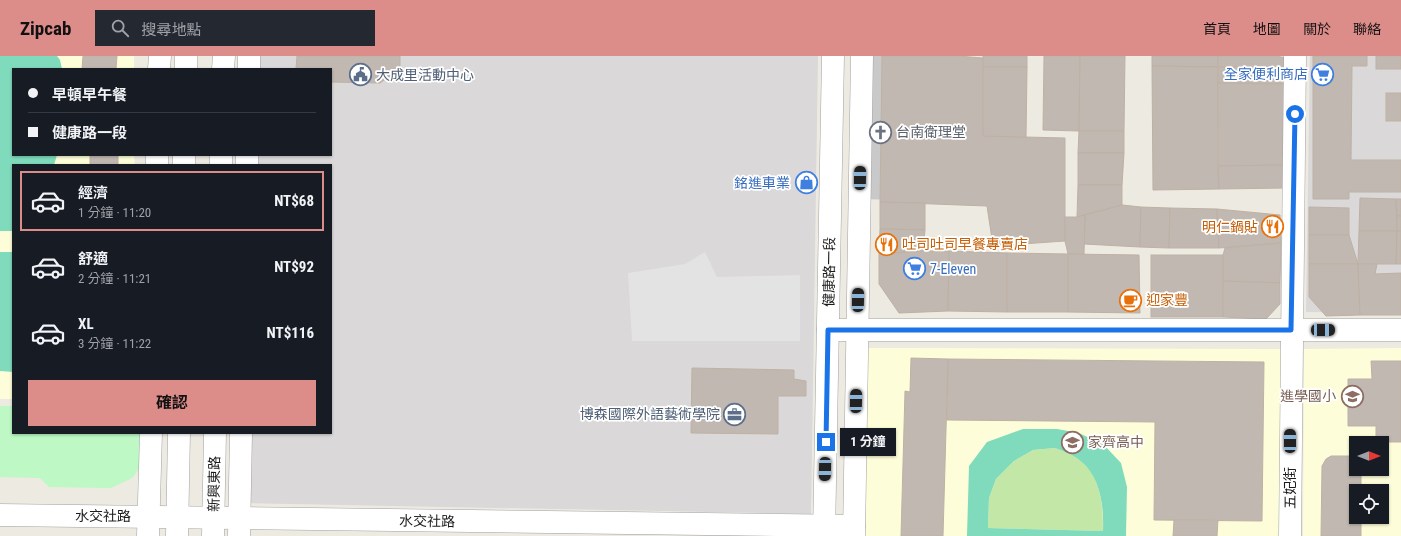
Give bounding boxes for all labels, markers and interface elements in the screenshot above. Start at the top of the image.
search box [95,10,375,46]
text: Zipcab [20,17,71,40]
icon: search [109,17,131,39]
text: 搜尋地點 [141,21,201,39]
text: 首頁 [1203,21,1231,37]
text: 地圖 [1253,21,1281,37]
text: 關於 [1303,21,1331,37]
text: 聯絡 [1353,21,1381,37]
supermarket icon: 全家便利商店 [1310,61,1336,87]
public building icon: 大成里活動中心 [348,62,374,88]
place label: 全家便利商店 [1224,66,1308,82]
place label: 大成里活動中心 [376,67,474,83]
text: 早頓早午餐 [52,86,127,104]
route start [1286,105,1304,123]
church icon: 台南衛理堂 [867,119,893,145]
text: 健康路一段 [52,124,127,142]
place label: 台南衛理堂 [896,124,966,140]
car [854,166,866,190]
shop icon: 銘進車業 [793,170,819,196]
place label: 銘進車業 [734,175,790,191]
icon: car [30,183,66,219]
text: 經濟 [78,184,108,202]
text: NT$68 [274,192,314,210]
text: 1 分鐘 · 11:20 [78,205,151,220]
restaurant icon: 明仁鍋貼 [1260,214,1286,240]
place label: 明仁鍋貼 [1202,219,1258,235]
restaurant icon: 吐司吐司早餐專賣店 [874,231,900,257]
place label: 吐司吐司早餐專賣店 [902,236,1028,252]
street label: 健康路一段 [820,237,838,307]
icon: car [30,249,66,285]
text: 舒適 [78,250,108,268]
supermarket icon: 7-Eleven [901,256,927,282]
text: NT$92 [274,258,314,276]
place label: 7-Eleven [930,261,976,277]
text: 2 分鐘 · 11:21 [78,271,151,286]
cafe icon: 迎家豐 [1117,287,1143,313]
car [852,288,864,312]
place label: 迎家豐 [1146,292,1188,308]
icon: car [30,315,66,351]
text: XL [78,315,94,333]
text: NT$116 [267,324,314,342]
car [1311,324,1335,336]
text: 3 分鐘 · 11:22 [78,336,151,351]
button: 確認 [28,380,316,426]
school or university icon: 進學國小 [1339,383,1365,409]
place label: 進學國小 [1280,388,1336,404]
car [850,389,862,413]
office icon: 博森國際外語藝術學院 [722,401,748,427]
place label: 博森國際外語藝術學院 [580,406,720,422]
callout: 1 分鐘 [840,428,896,456]
school or university icon: 家齊高中 [1060,429,1086,455]
car [1284,429,1296,453]
route end [817,433,835,451]
text: 1 分鐘 [850,434,886,449]
place label: 家齊高中 [1088,434,1144,450]
north arrow [1349,436,1389,476]
map controls [1349,436,1389,524]
street label: 新興東路 [206,456,222,512]
car [819,457,831,481]
street label: 五妃街 [1282,467,1298,509]
button: locate [1349,484,1389,524]
street label: 水交社路 [75,508,131,524]
street label: 水交社路 [399,513,455,529]

